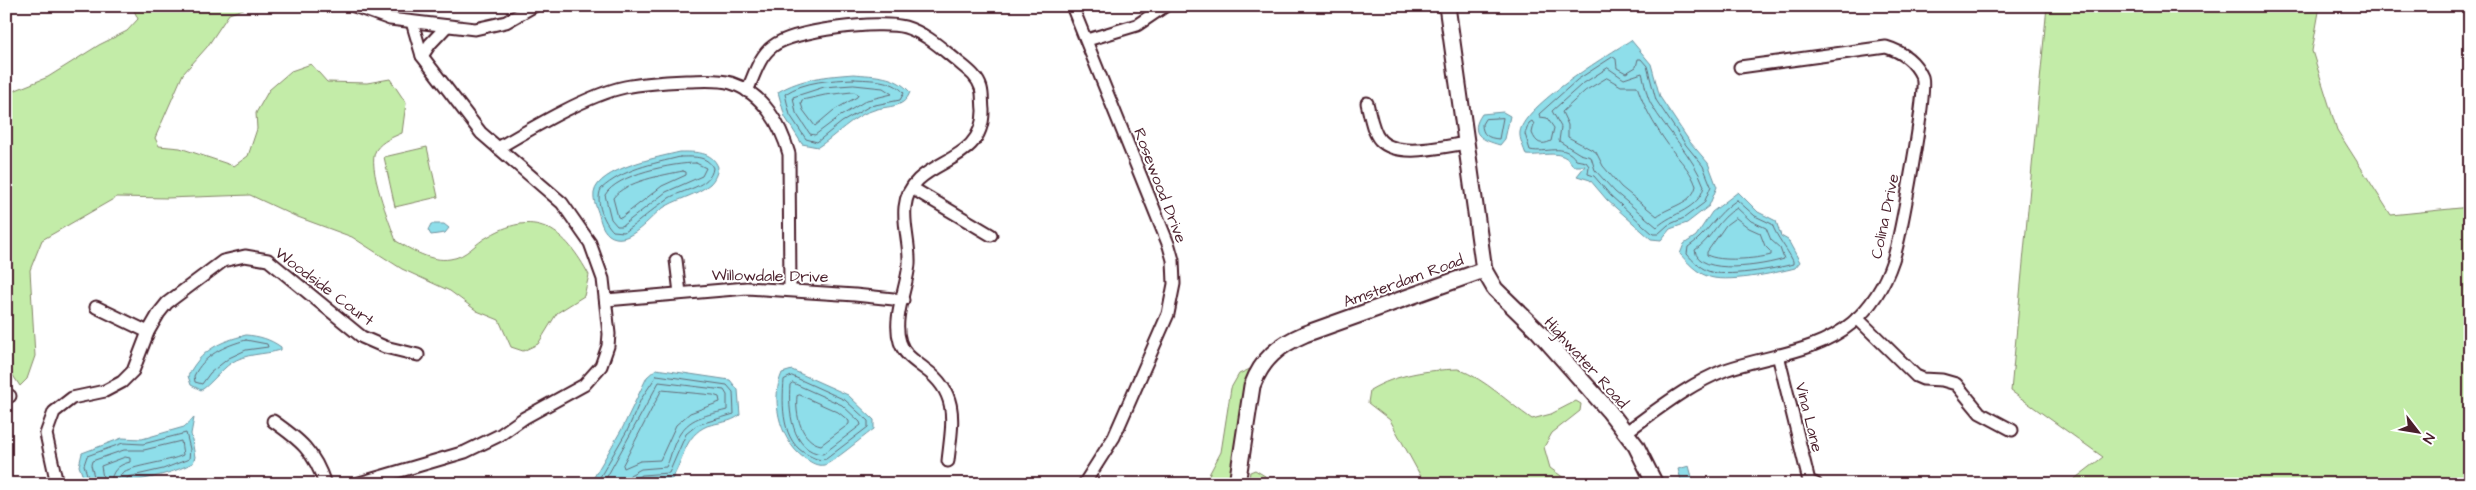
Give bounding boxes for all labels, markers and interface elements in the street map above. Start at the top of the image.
street label: Rosewood Drive [1128,125,1192,246]
street label: Colina Drive [1865,171,1905,261]
street label: Woodside Court [270,242,379,332]
street label: Amsterdam Road [1340,249,1467,313]
street label: Willowdale Drive [711,264,829,288]
street label: Highwater Road [1538,312,1633,414]
street label: Vina Lane [1790,380,1828,455]
north arrow [2394,408,2444,458]
text: N [2417,429,2439,447]

